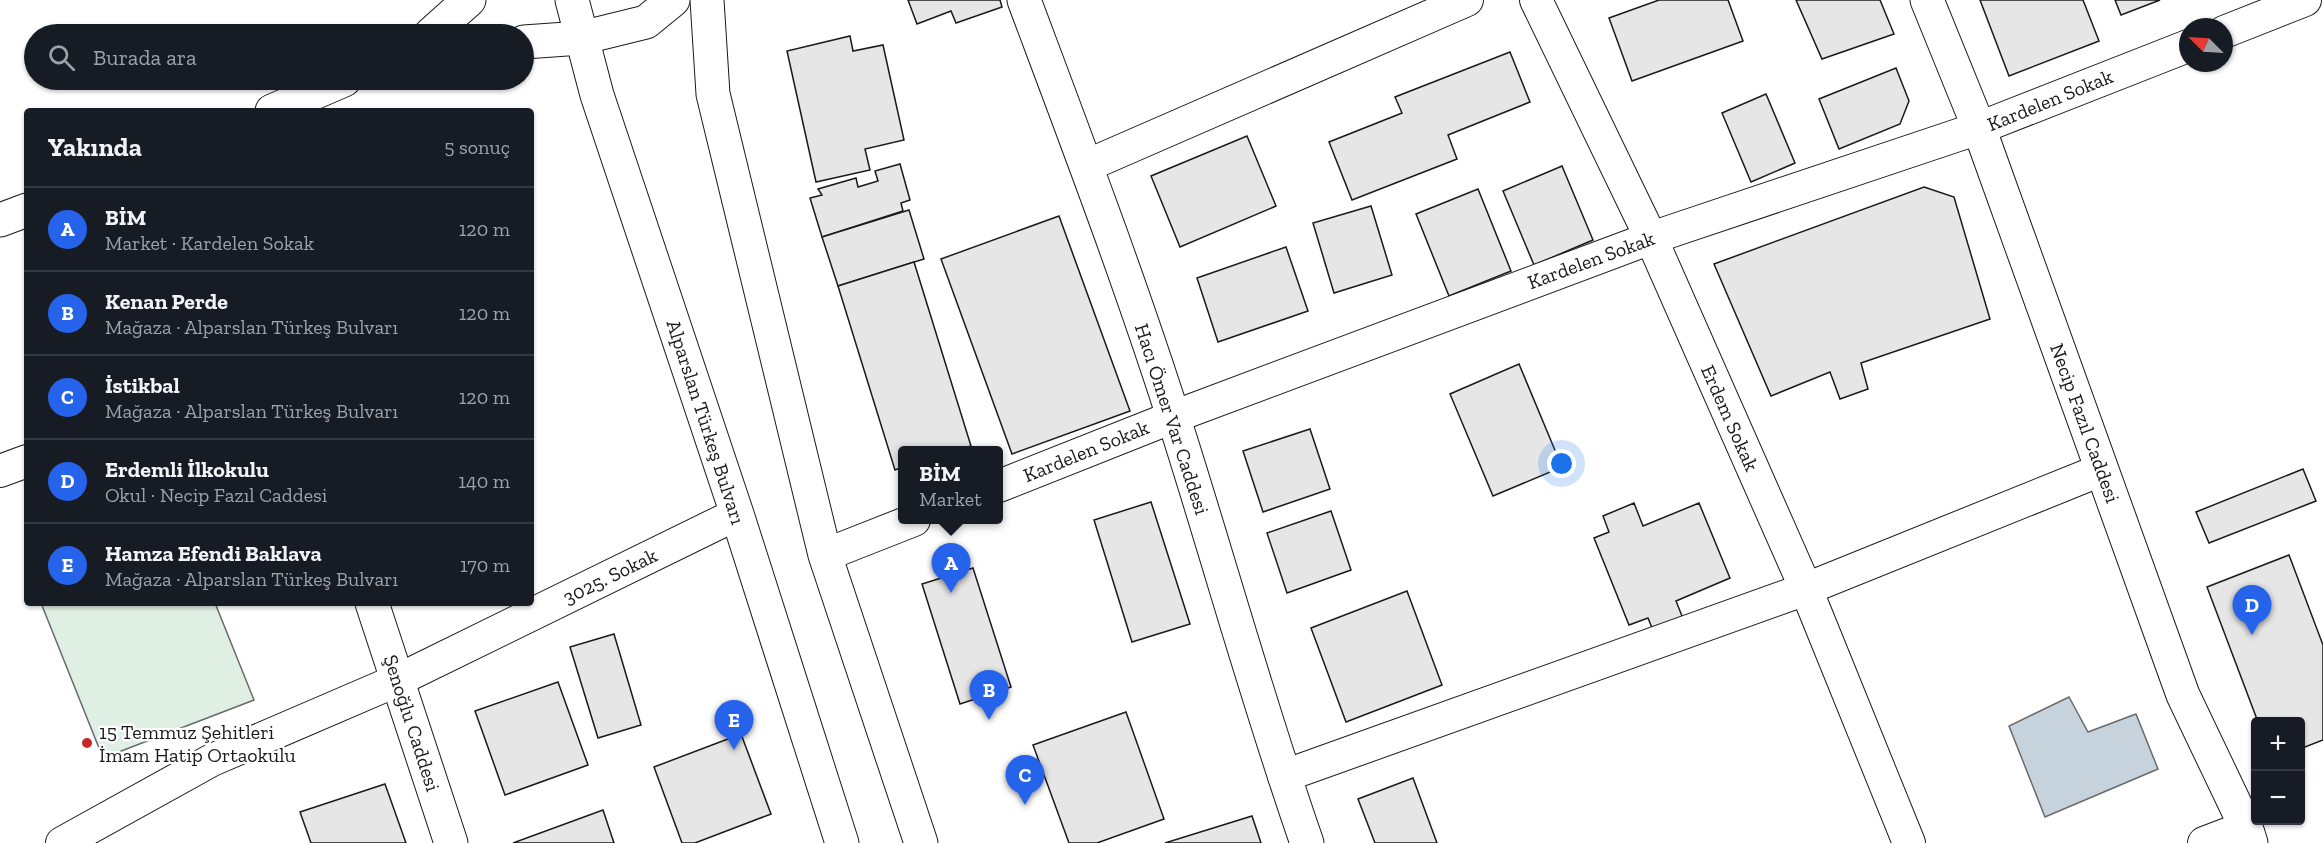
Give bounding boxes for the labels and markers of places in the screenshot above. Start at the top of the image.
pin: A [932,544,970,593]
pin: D [2232,586,2272,635]
pin: B [970,670,1008,720]
pin: E [714,700,754,750]
place label: 15 Temmuz Şehitleri İmam Hatip Ortaokulu [99,720,296,767]
marker: 15 Temmuz Şehitleri İmam Hatip Ortaokulu [80,736,94,750]
pin: C [1006,756,1044,805]

